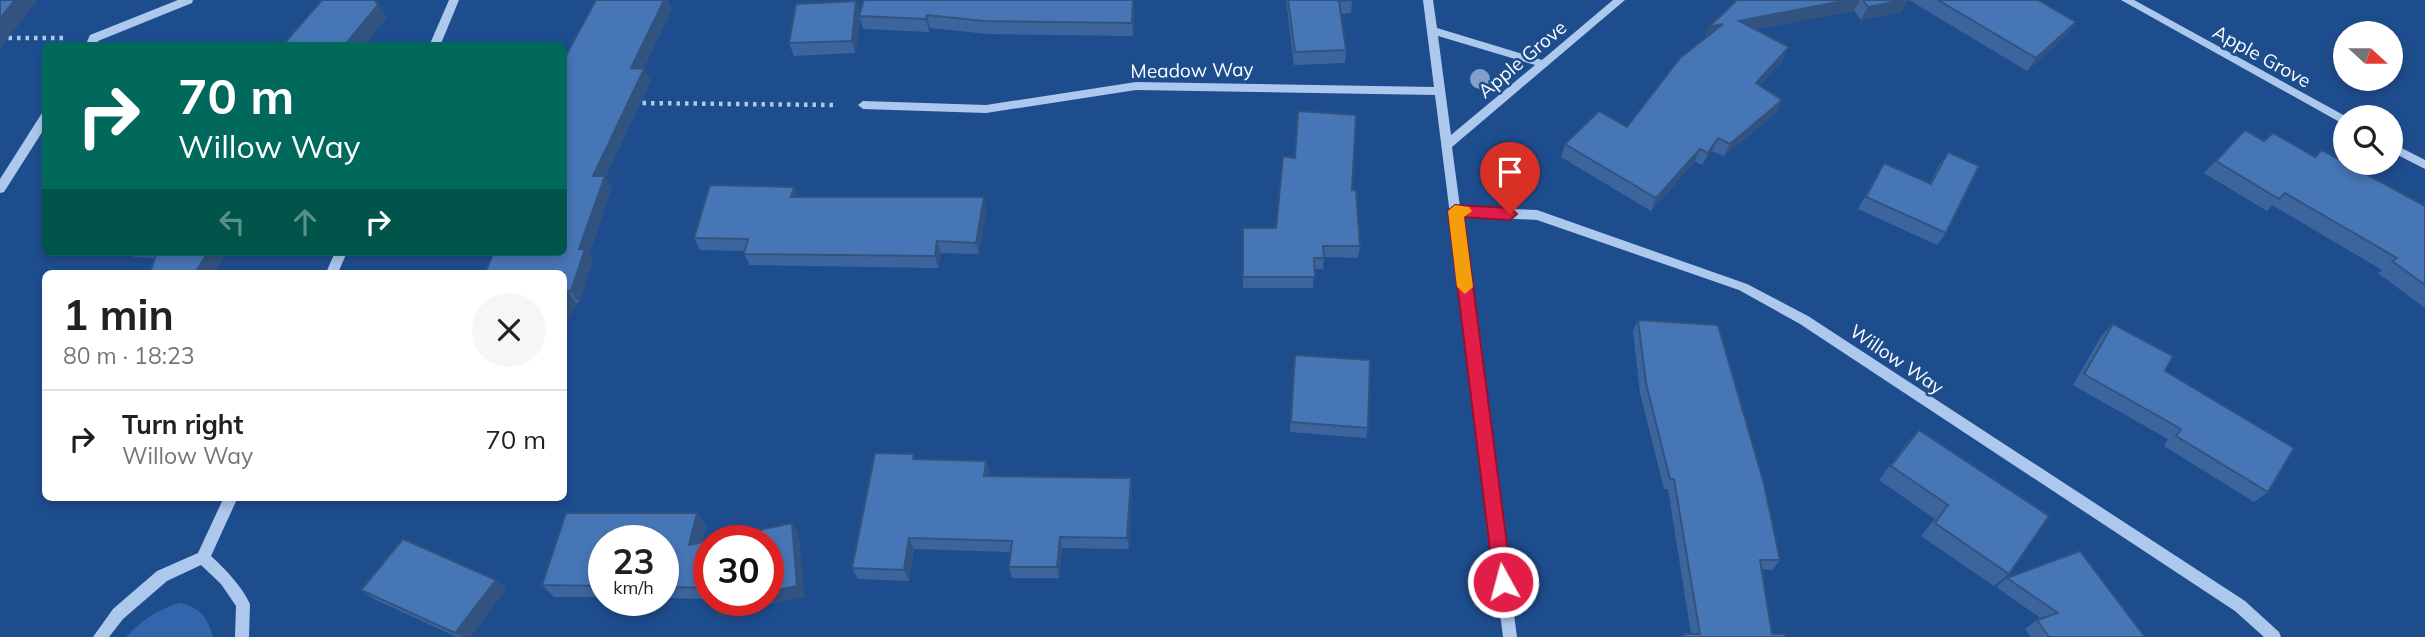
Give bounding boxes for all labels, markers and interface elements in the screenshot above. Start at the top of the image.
street label: Apple Grove [1473,15,1571,103]
street label: Apple Grove [2209,19,2315,93]
north arrow [2333,21,2403,91]
map controls [2333,21,2403,175]
street label: Meadow Way [1130,57,1254,83]
text: 70 m [178,65,294,126]
icon: right [63,70,154,161]
button: search [2333,105,2403,175]
text: Willow Way [178,126,360,166]
pin [1480,142,1540,214]
icon: arrive [1491,153,1529,191]
icon: left [213,203,251,241]
icon: ahead [286,203,324,241]
icon: right [359,203,397,241]
text: 1 min [63,288,174,341]
button: close [472,293,546,367]
street label: Willow Way [1845,319,1949,399]
text: 80 m · 18:23 [63,341,195,370]
text: Turn right [122,408,243,441]
icon: right [63,420,101,458]
text: 70 m [485,423,546,456]
text: Willow Way [122,441,253,470]
speed limit sign: 30 [693,525,784,616]
text: 23 [612,539,655,583]
position arrow [1466,545,1540,619]
text: km/h [613,576,654,599]

